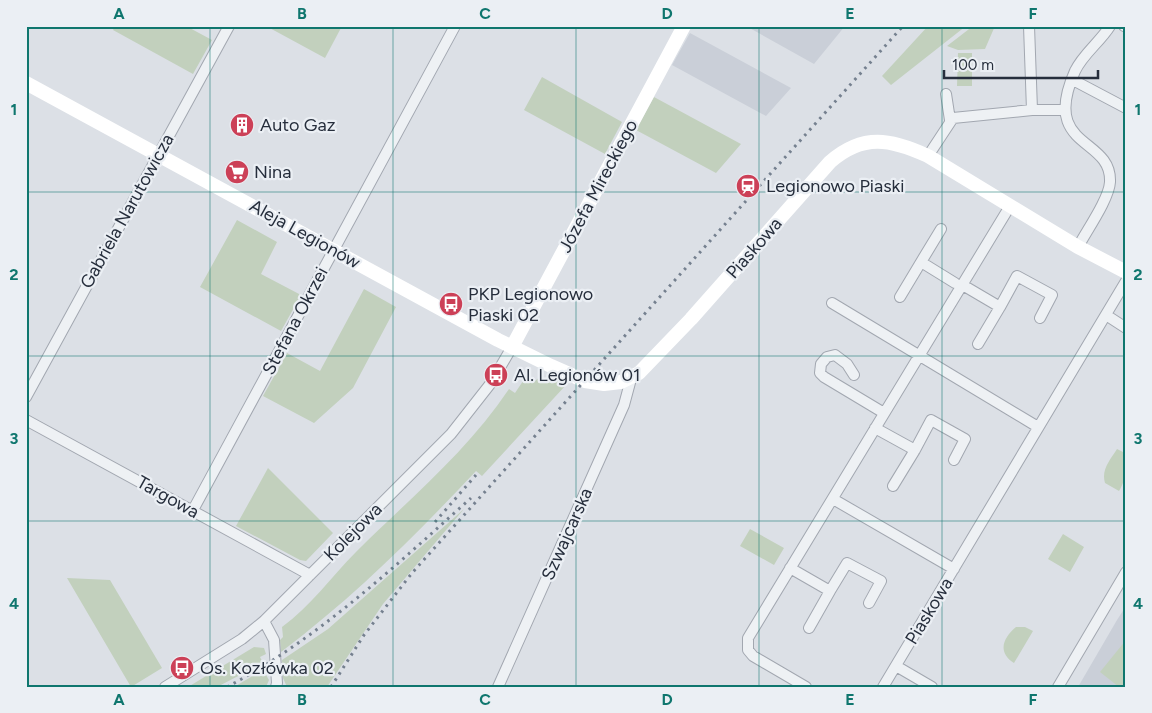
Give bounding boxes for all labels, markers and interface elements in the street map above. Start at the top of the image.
text: A [113,4,125,23]
text: B [297,4,307,23]
text: C [479,4,491,23]
text: D [661,4,673,23]
text: E [845,4,855,23]
text: F [1029,4,1038,23]
scale bar [944,48,1098,80]
text: 100 m [952,56,994,74]
text: 1 [11,100,17,119]
text: 1 [1135,100,1141,119]
building icon: Auto Gaz [229,112,255,138]
place label: Auto Gaz [260,114,336,136]
street label: Józefa Mireckiego [554,116,642,256]
street label: Gabriela Narutowicza [75,130,179,292]
supermarket icon: Nina [224,159,250,185]
place label: Nina [254,161,291,183]
station icon: Legionowo Piaski [735,173,761,199]
place label: Legionowo Piaski [766,175,904,197]
street label: Aleja Legionów [246,195,364,273]
street label: Piaskowa [721,213,787,283]
street label: Stefana Okrzei [257,263,333,379]
text: 2 [9,265,19,284]
text: 2 [1133,265,1143,284]
place label: PKP Legionowo Piaski 02 [468,283,593,326]
bus stop icon: PKP Legionowo Piaski 02 [438,291,464,317]
bus stop icon: Al. Legionów 01 [483,362,509,388]
place label: Al. Legionów 01 [514,364,640,386]
text: 3 [10,429,19,448]
text: 3 [1134,429,1143,448]
street label: Targowa [133,471,203,523]
street label: Szwajcarska [537,484,597,584]
street label: Kolejowa [319,498,387,566]
street label: Piaskowa [901,574,957,648]
text: 4 [9,594,19,613]
text: 4 [1133,594,1143,613]
bus stop icon: Os. Kozłówka 02 [169,655,195,681]
place label: Os. Kozłówka 02 [200,657,334,679]
text: A [113,690,125,709]
text: B [297,690,307,709]
text: C [479,690,491,709]
text: D [661,690,673,709]
text: E [845,690,855,709]
text: F [1029,690,1038,709]

